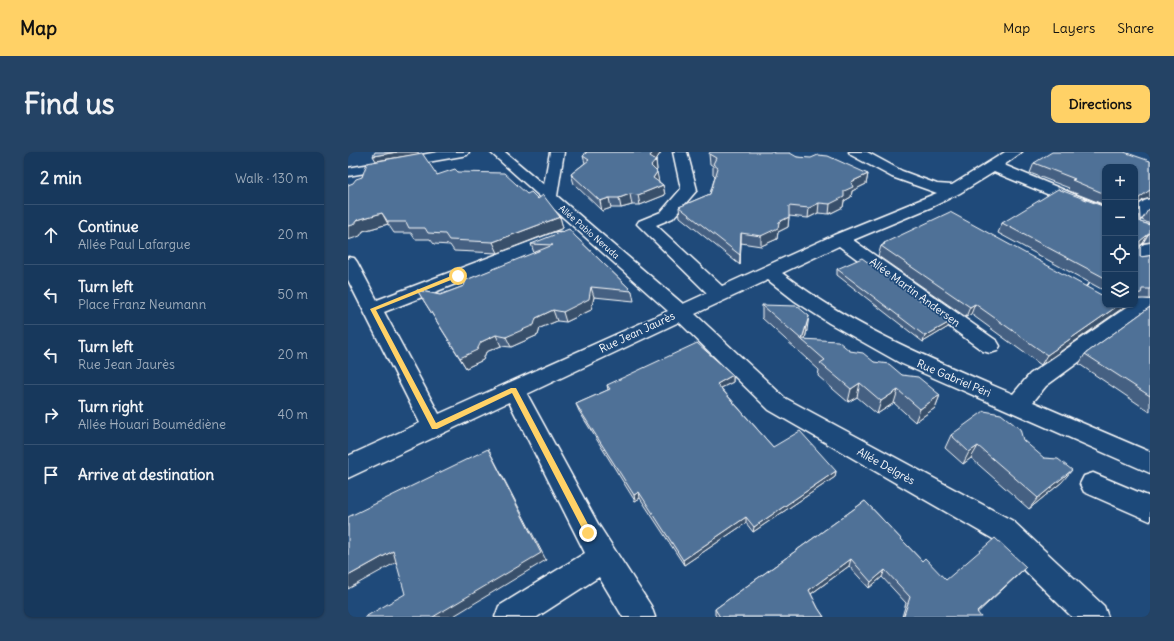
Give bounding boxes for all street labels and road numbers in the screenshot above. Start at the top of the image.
street label: Allée Pablo Neruda [557,202,622,261]
street label: Allée Martin Andersen [867,254,963,330]
street label: Rue Jean Jaurès [597,308,677,356]
street label: Rue Gabriel Péri [915,356,993,400]
street label: Allée Delgrès [855,444,917,488]

